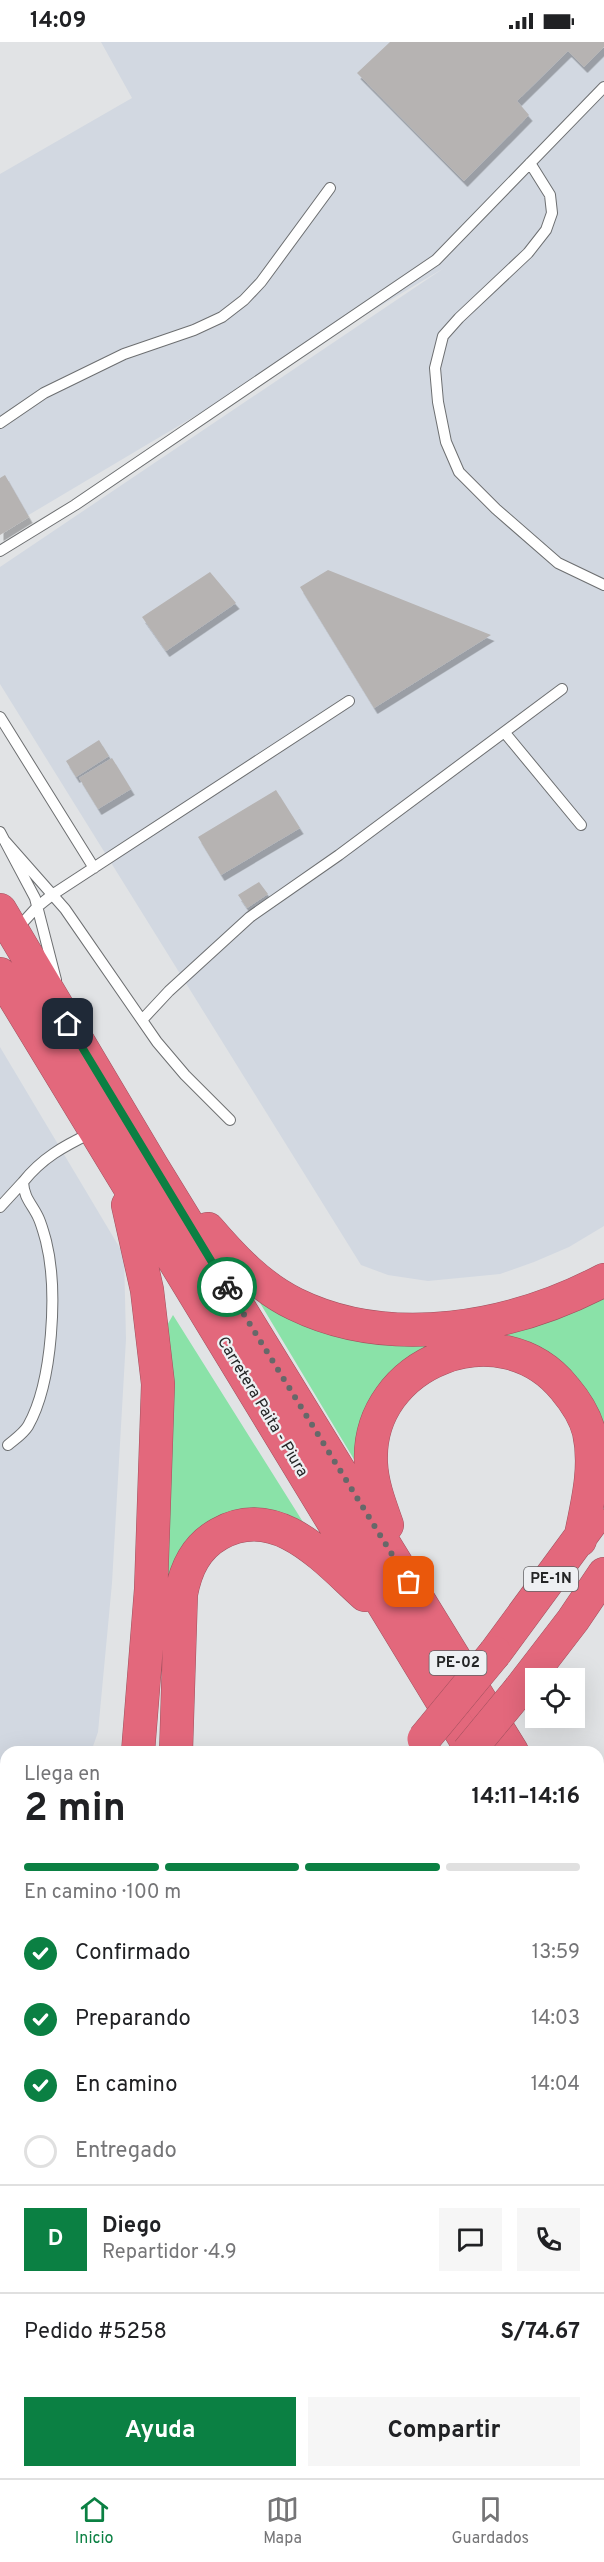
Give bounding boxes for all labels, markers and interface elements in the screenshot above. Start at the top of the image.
text: 14:09 [30,8,86,35]
pin [42,998,93,1049]
icon: home [51,1007,84,1040]
courier [197,1257,257,1317]
icon: bike [211,1271,244,1304]
street label: Carretera Paita - Piura [212,1333,312,1481]
pin [383,1556,434,1607]
icon: bag [392,1565,425,1598]
road number: PE-1N [524,1567,578,1591]
road number: PE-02 [430,1651,486,1675]
map controls [525,1668,585,1728]
button: locate [525,1668,585,1728]
text: Llega en [24,1762,100,1788]
text: 14:11–14:16 [471,1784,580,1811]
text: 2 min [24,1786,126,1835]
text: En camino · 100 m [24,1880,181,1906]
icon: check [24,1937,57,1970]
text: Confirmado [75,1940,191,1967]
text: 13:59 [532,1940,580,1966]
icon: check [24,2003,57,2036]
text: Preparando [75,2006,191,2033]
text: 14:03 [531,2006,580,2032]
icon: check [24,2069,57,2102]
text: En camino [75,2072,177,2099]
text: 14:04 [531,2072,580,2098]
text: Entregado [75,2138,177,2165]
button: chat [439,2208,502,2271]
button: phone [517,2208,580,2271]
text: Diego [102,2213,161,2240]
text: D [48,2226,63,2253]
text: Repartidor · 4.9 [102,2240,237,2266]
text: Pedido #5258 [24,2319,167,2346]
text: S/74.67 [501,2319,580,2346]
button: Ayuda [24,2397,296,2466]
button: Compartir [308,2397,580,2466]
tab: Inicio [75,2493,113,2549]
tab: Mapa [263,2493,302,2549]
tab: Guardados [452,2493,529,2549]

